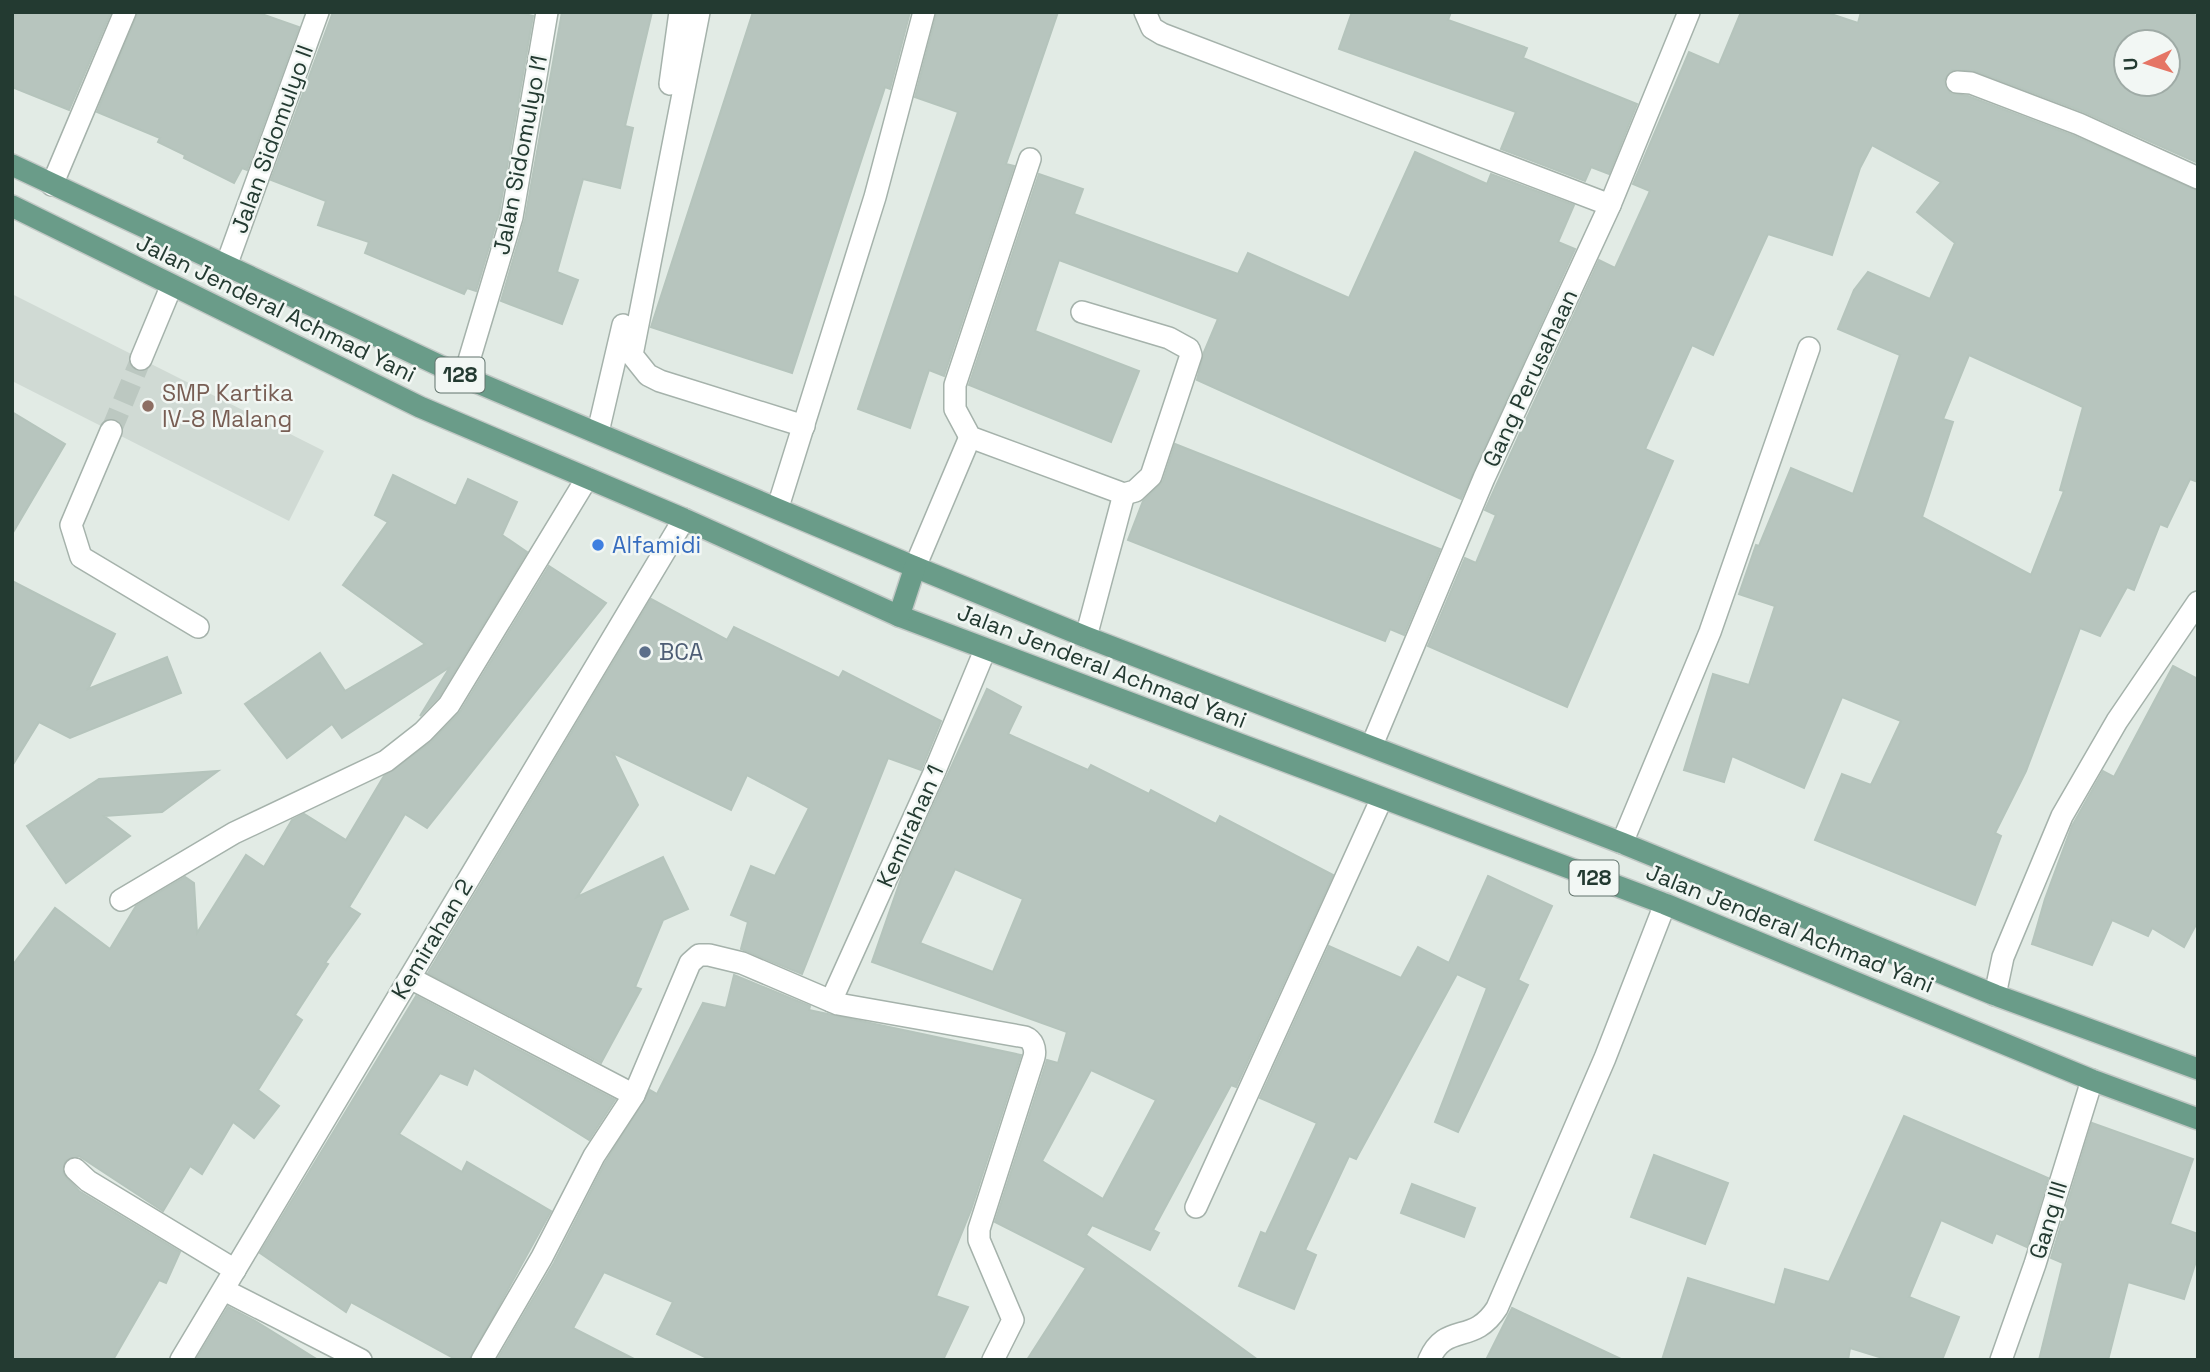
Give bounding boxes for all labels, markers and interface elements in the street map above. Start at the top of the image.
north arrow [2112,28,2182,98]
street label: Jalan Sidomulyo II [224,41,320,237]
street label: Jalan Sidomulyo I1 [486,53,554,257]
text: U [2118,57,2143,71]
street label: Jalan Jenderal Achmad Yani [131,227,421,389]
street label: Gang Perusahaan [1476,284,1584,472]
road number: 128 [435,358,484,392]
place label: SMP Kartika IV-8 Malang [162,378,293,434]
marker: SMP Kartika IV-8 Malang [140,398,156,414]
place label: Alfamidi [612,530,701,560]
marker: Alfamidi [590,537,606,553]
street label: Jalan Jenderal Achmad Yani [953,597,1251,735]
place label: BCA [659,637,703,667]
marker: BCA [637,644,653,660]
street label: Kemirahan 1 [870,760,950,892]
street label: Jalan Jenderal Achmad Yani [1642,856,1938,1000]
road number: 128 [1570,860,1618,896]
street label: Kemirahan 2 [384,873,480,1005]
street label: Gang III [2022,1177,2074,1263]

